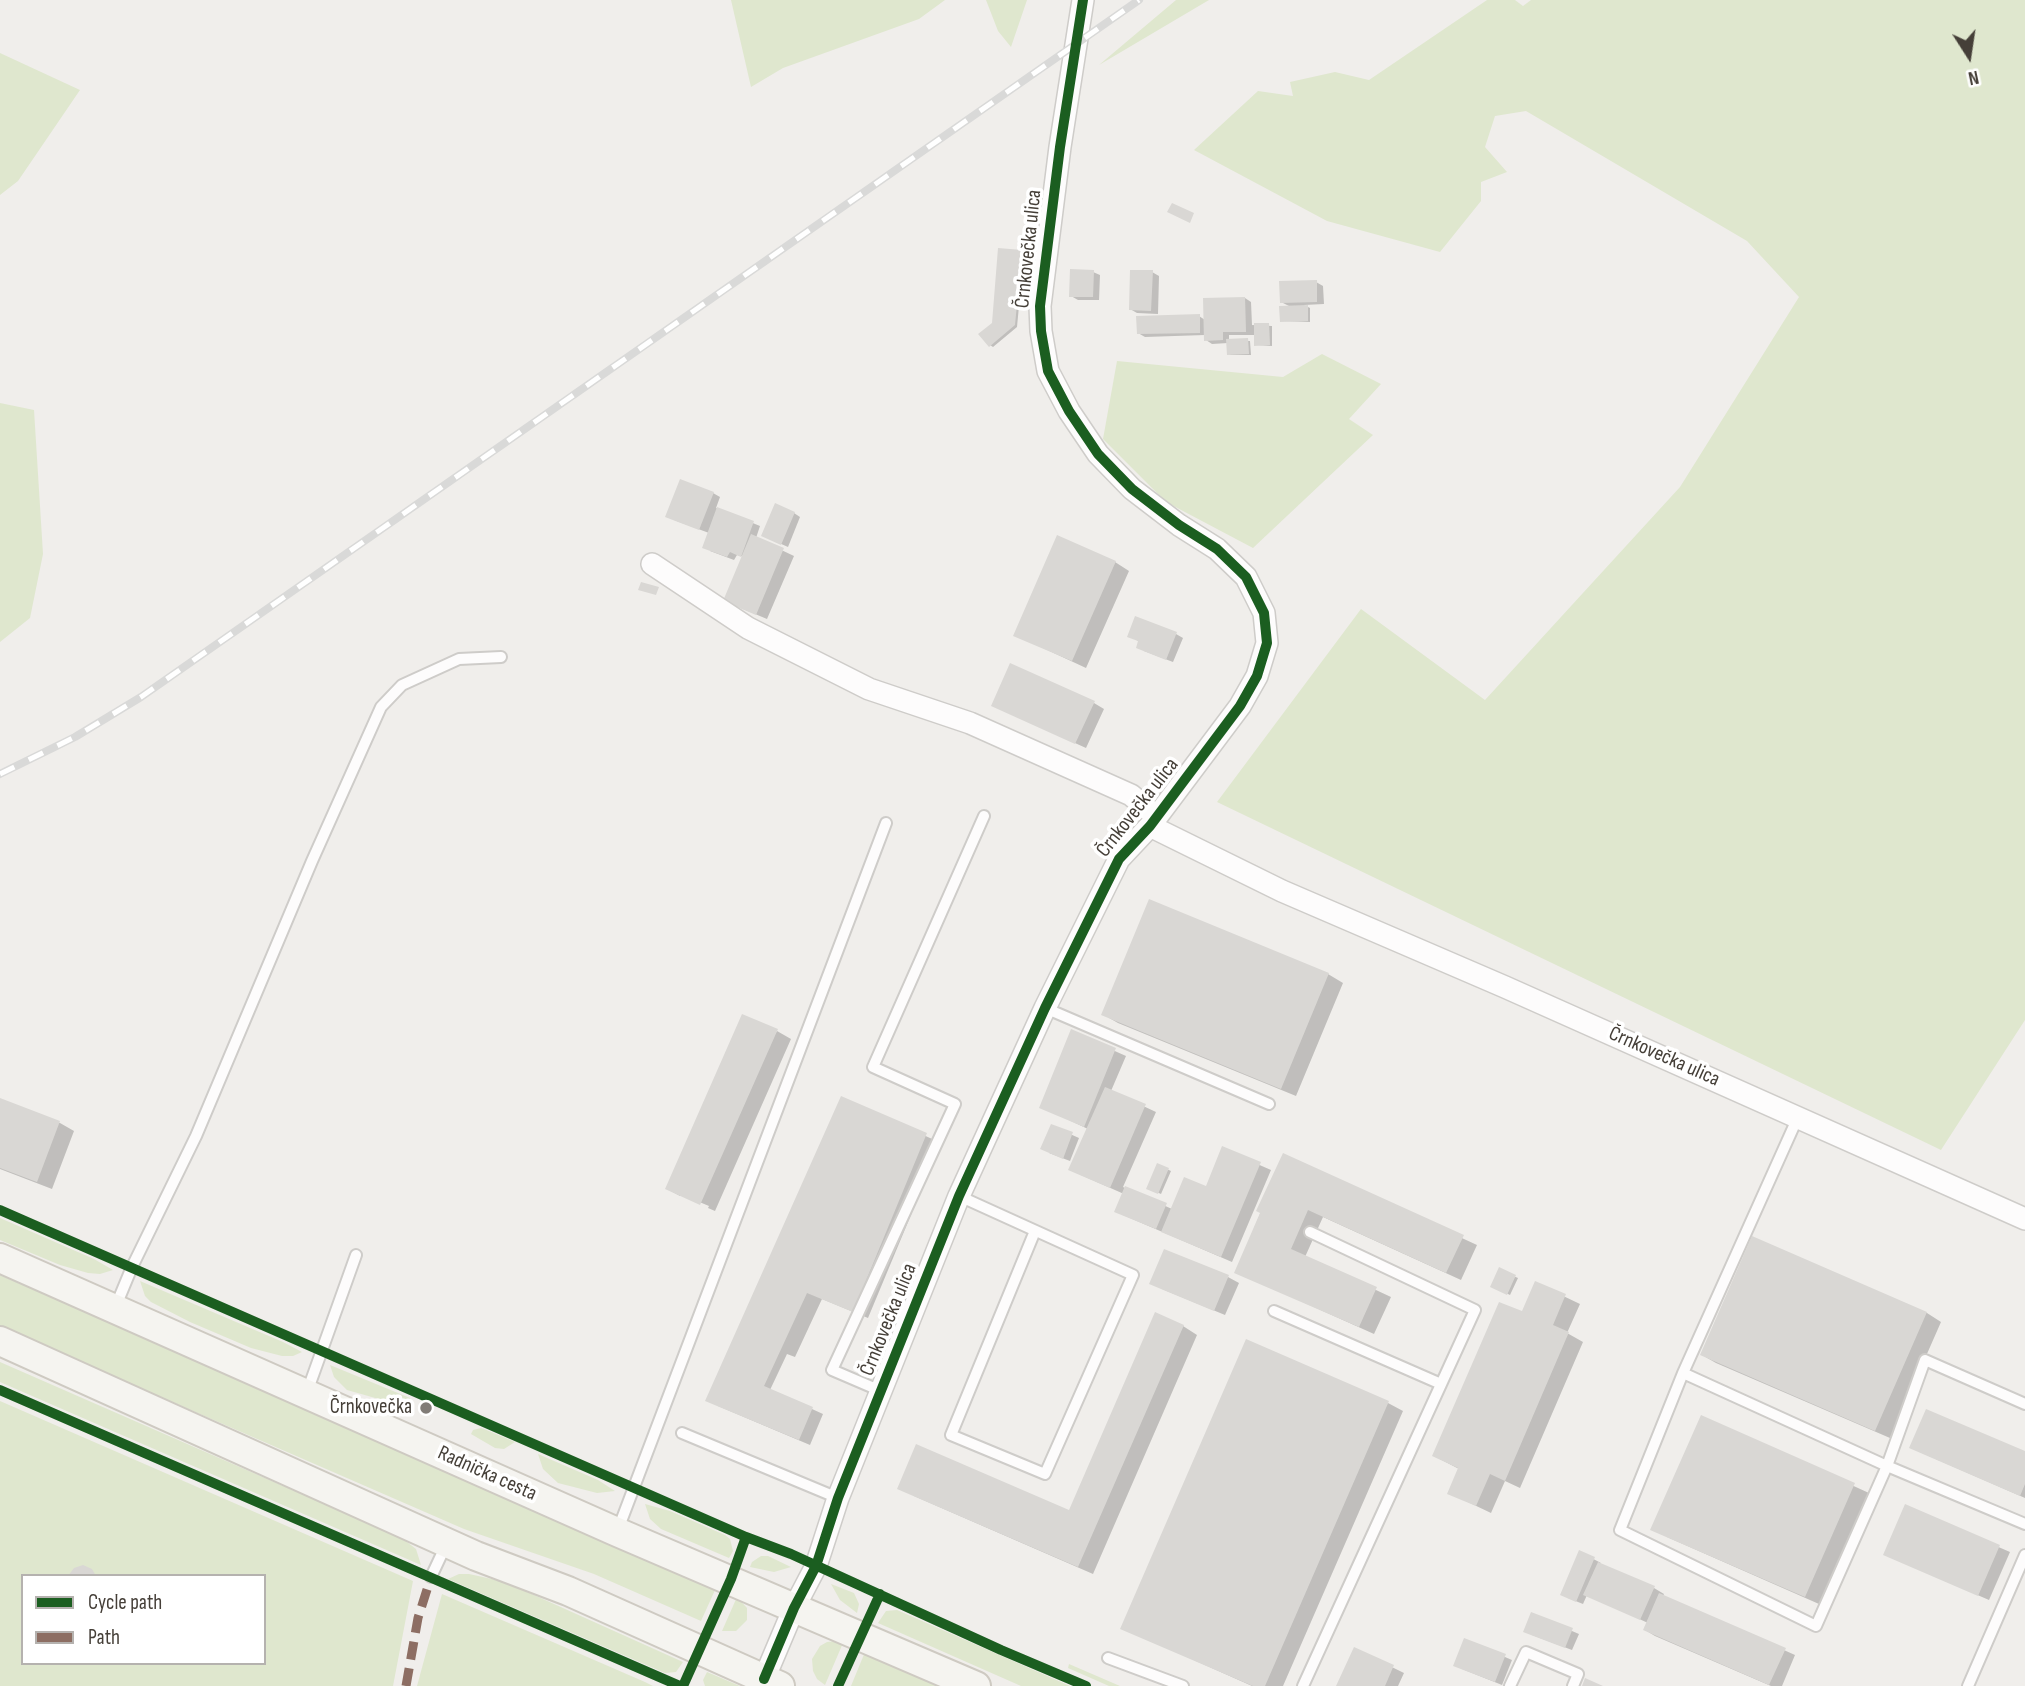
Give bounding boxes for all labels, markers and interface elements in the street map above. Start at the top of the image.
north arrow [1934,21,2004,91]
text: N [1966,65,1981,89]
street label: Črnkovečka ulica [1010,189,1048,309]
street label: Črnkovečka ulica [1091,753,1185,863]
street label: Črnkovečka ulica [1605,1021,1723,1093]
street label: Črnkovečka ulica [855,1260,923,1380]
place label: Črnkovečka [330,1395,412,1421]
marker: Črnkovečka [418,1400,434,1416]
street label: Radnička cesta [434,1441,540,1507]
legend [21,1574,266,1665]
text: Cycle path [88,1590,162,1615]
text: Path [88,1625,120,1650]

